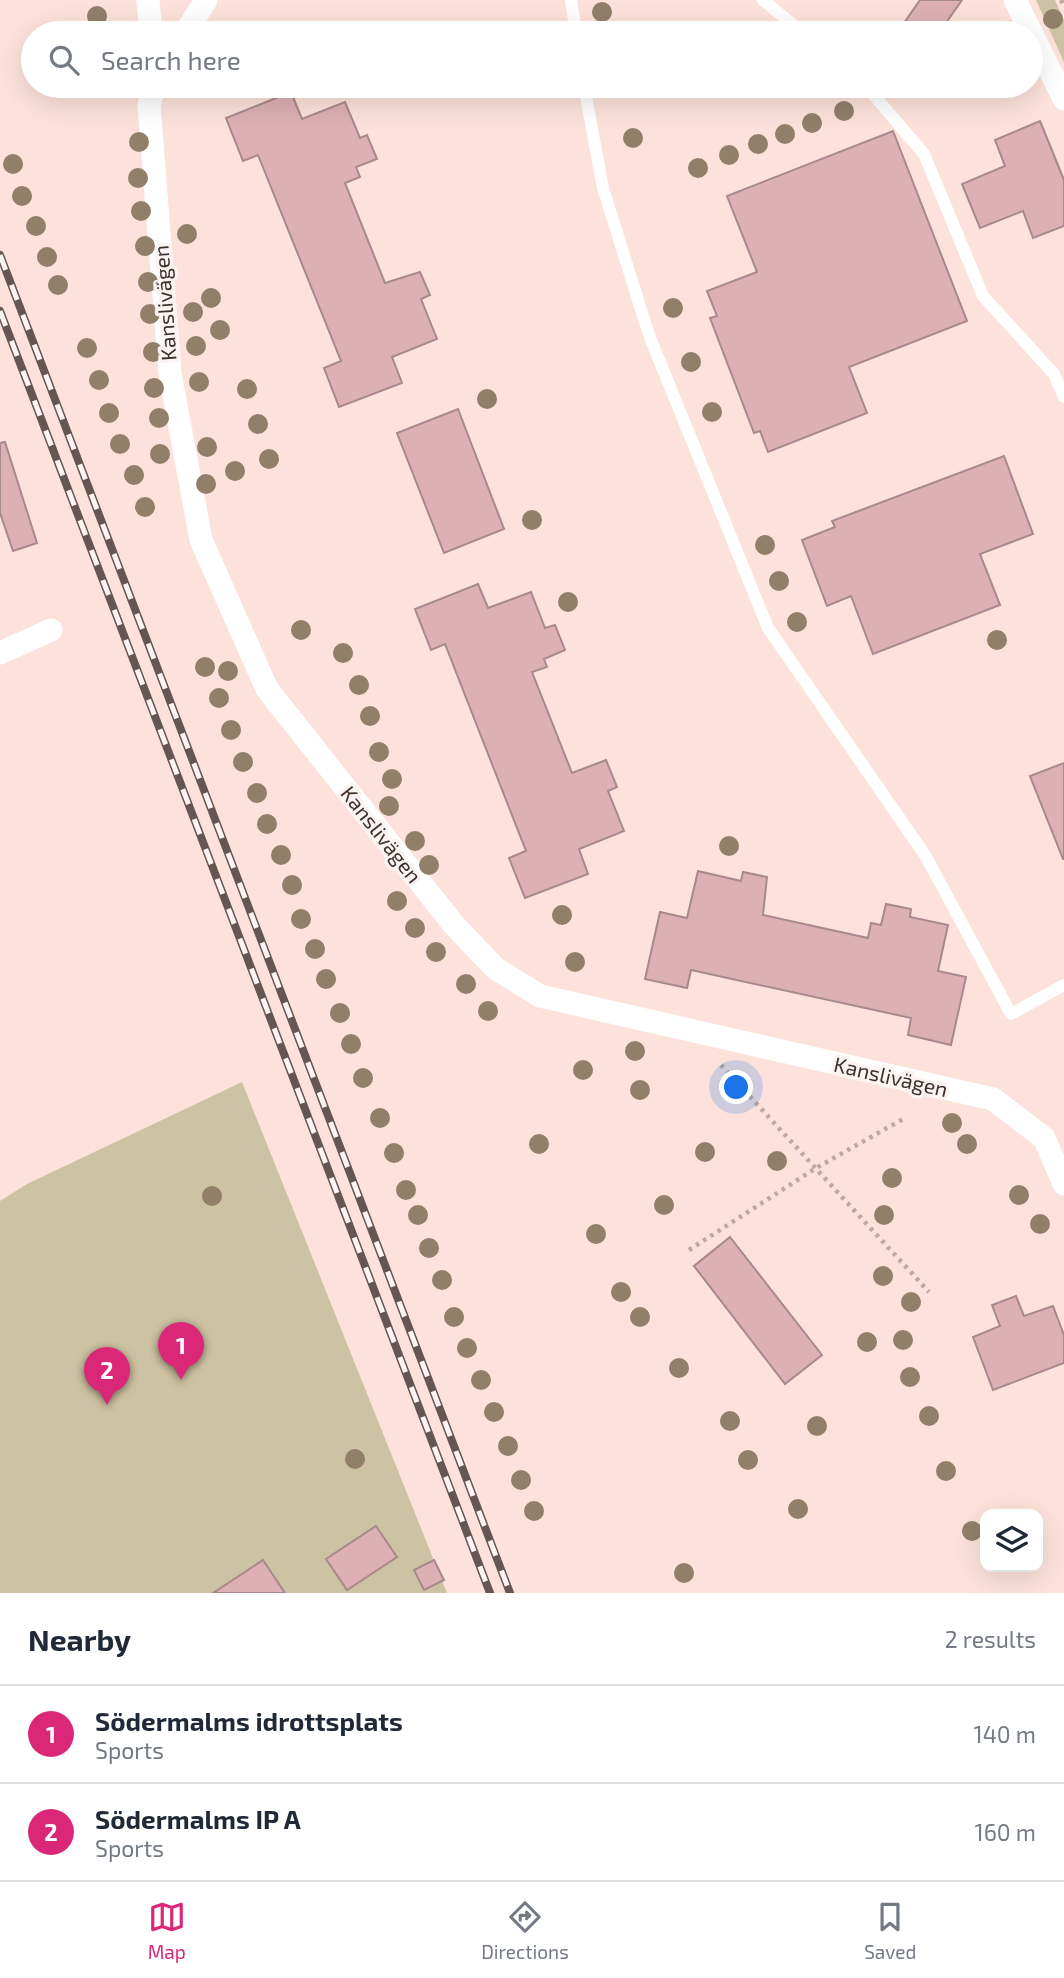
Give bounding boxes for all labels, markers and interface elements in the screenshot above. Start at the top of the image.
search box [21,21,1043,98]
icon: search [45,41,83,79]
text: Search here [101,44,241,75]
street label: Kanslivägen [147,244,181,362]
street label: Kanslivägen [336,781,428,887]
street label: Kanslivägen [832,1051,950,1101]
your location [719,1070,753,1104]
pin: 1 [158,1322,204,1380]
pin: 2 [84,1347,130,1405]
map controls [980,1509,1043,1572]
button: layers [980,1509,1043,1572]
text: Nearby [28,1621,131,1657]
text: 2 results [945,1625,1036,1653]
text: Södermalms idrottsplats [95,1705,403,1736]
text: 1 [46,1720,56,1748]
text: 140 m [974,1720,1036,1748]
text: Sports [95,1736,164,1764]
text: Södermalms IP A [95,1803,301,1834]
text: 2 [44,1818,58,1846]
text: 160 m [975,1818,1036,1846]
text: Sports [95,1834,164,1862]
tab: Map [148,1898,186,1963]
tab: Directions [481,1898,569,1963]
tab: Saved [864,1898,916,1963]

